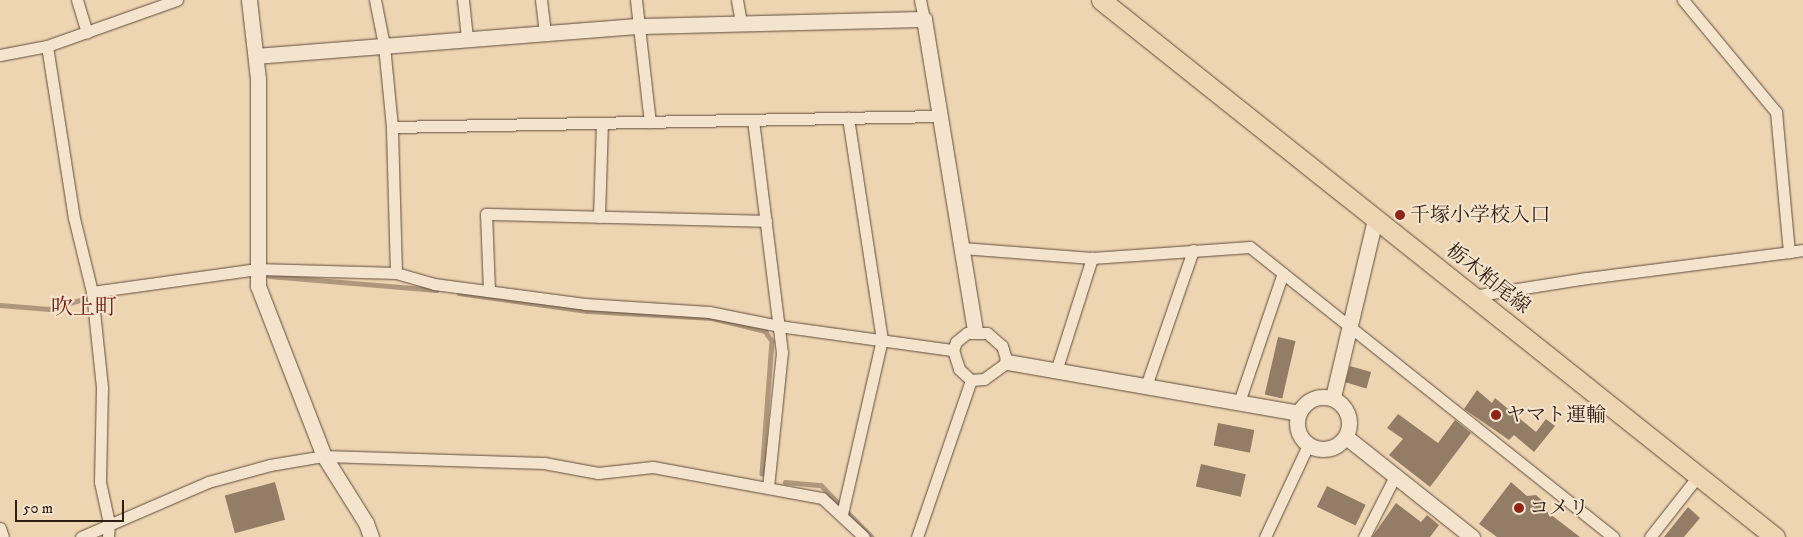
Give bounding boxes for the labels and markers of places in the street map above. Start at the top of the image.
place label: 千塚小学校入口 [1410,203,1550,227]
marker: 千塚小学校入口 [1394,209,1406,221]
place label: ヤマト運輸 [1506,403,1606,427]
marker: ヤマト運輸 [1490,409,1502,421]
place label: コメリ [1529,496,1589,520]
marker: コメリ [1513,502,1525,514]

